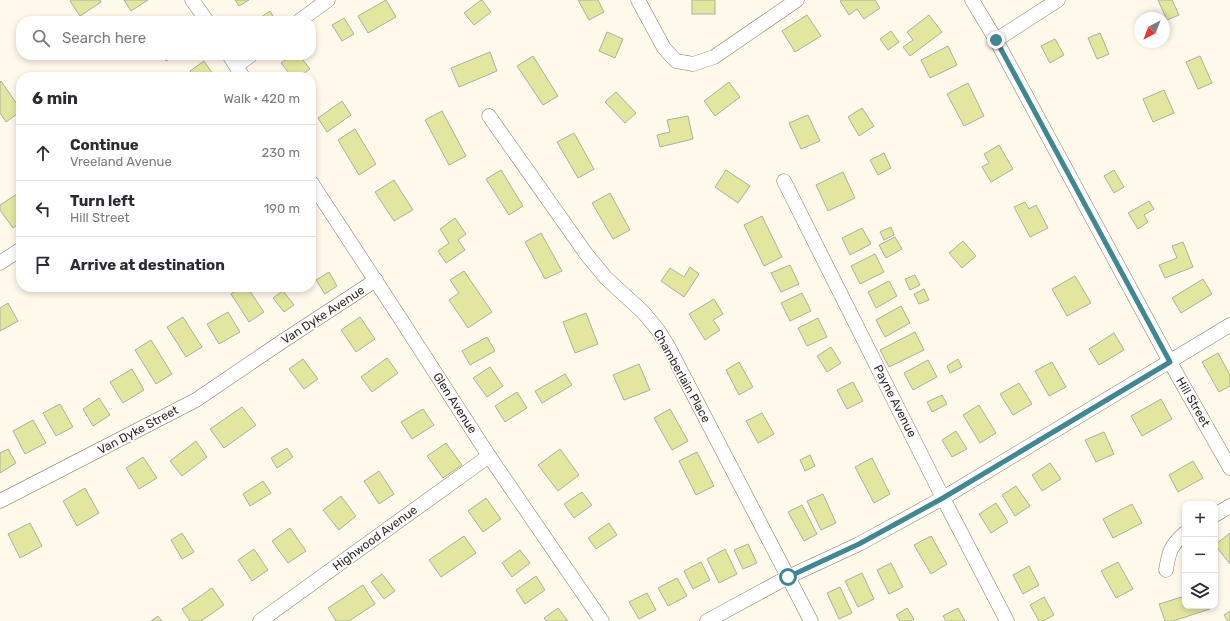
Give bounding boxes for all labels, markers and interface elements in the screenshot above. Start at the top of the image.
north arrow [1134,12,1170,48]
search box [16,16,316,60]
icon: search [30,27,52,49]
text: Search here [62,29,146,47]
route end [987,31,1005,49]
text: 6 min [32,88,78,108]
text: Walk · 420 m [224,91,300,106]
text: Continue [70,136,139,154]
icon: ahead [32,142,54,164]
text: 230 m [262,145,300,160]
text: Vreeland Avenue [70,154,172,169]
text: Turn left [70,192,135,210]
icon: left [32,198,54,220]
text: 190 m [264,201,300,216]
text: Hill Street [70,210,130,225]
icon: arrive [32,254,54,276]
text: Arrive at destination [70,256,225,274]
street label: Van Dyke Avenue [279,283,367,347]
street label: Chamberlain Place [651,327,714,425]
street label: Payne Avenue [871,362,919,440]
street label: Glen Avenue [430,370,480,436]
street label: Hill Street [1173,375,1213,430]
street label: Van Dyke Street [95,403,181,457]
map controls [1182,501,1218,609]
button: + [1182,501,1218,537]
street label: Highwood Avenue [330,503,420,573]
button: − [1182,537,1218,573]
route start [779,568,797,586]
button: layers [1182,573,1218,609]

